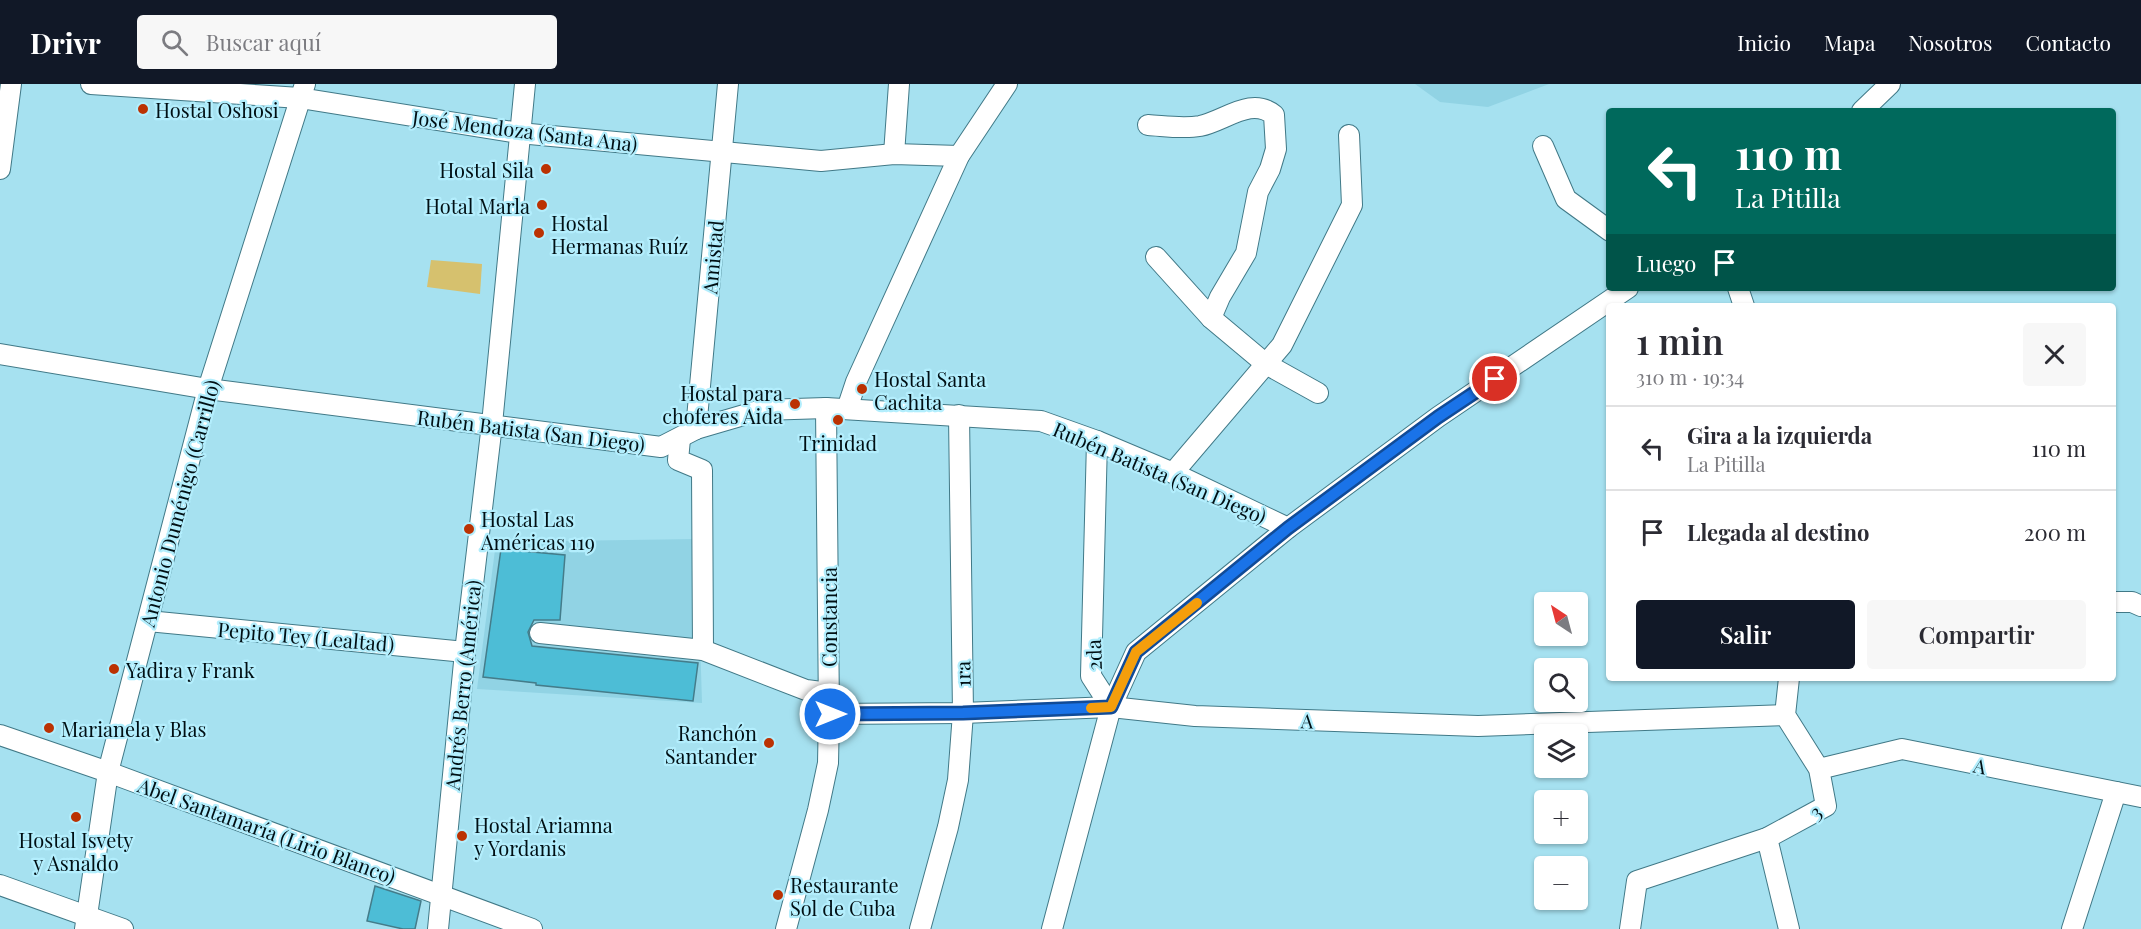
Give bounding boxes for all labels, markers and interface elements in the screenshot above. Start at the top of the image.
search box [137,15,557,69]
text: Drivr [30,24,101,61]
icon: search [158,26,191,59]
text: Buscar aquí [206,27,321,57]
text: Inicio [1737,28,1791,56]
text: Mapa [1824,28,1875,56]
text: Nosotros [1908,28,1992,56]
text: Contacto [2025,28,2111,56]
place label: Hostal Oshosi [155,96,279,123]
marker: Hostal Oshosi [136,102,150,116]
street label: José Mendoza (Santa Ana) [410,103,639,157]
text: 110 m [1735,125,1842,181]
icon: left [1636,132,1714,210]
place label: Hostal Sila [439,156,534,183]
marker: Hostal Sila [539,162,553,176]
text: La Pitilla [1735,179,1841,215]
place label: Hotal Marla [425,192,530,219]
marker: Hotal Marla [535,198,549,212]
place label: Hostal Hermanas Ruíz [551,209,688,259]
street label: Amistad [695,219,729,296]
marker: Hostal Hermanas Ruíz [532,226,546,240]
icon: arrive [1708,246,1741,279]
text: Luego [1636,248,1696,278]
text: 1 min [1636,316,1724,364]
button: close [2023,323,2086,386]
pin [1469,353,1520,404]
icon: arrive [1478,362,1511,395]
text: 310 m · 19:34 [1636,363,1744,390]
place label: Hostal Santa Cachita [874,365,986,415]
street label: Antonio Duménigo (Carrillo) [133,377,225,630]
place label: Hostal para choferes Aida [662,379,783,429]
marker: Hostal Santa Cachita [855,382,869,396]
marker: Hostal para choferes Aida [788,397,802,411]
street label: Rubén Batista (San Diego) [416,403,646,457]
marker: Trinidad [831,413,845,427]
street label: Rubén Batista (San Diego) [1049,415,1271,529]
text: Gira a la izquierda [1687,420,1872,450]
place label: Trinidad [799,429,877,456]
icon: left [1636,432,1669,465]
text: 110 m [2032,433,2086,463]
text: La Pitilla [1687,450,1765,477]
place label: Hostal Las Américas 119 [480,505,595,555]
icon: arrive [1636,516,1669,549]
text: Llegada al destino [1687,517,1869,547]
text: 200 m [2024,517,2086,547]
marker: Hostal Las Américas 119 [462,522,476,536]
street label: Constancia [815,567,842,667]
street label: Andrés Berro (América) [437,579,486,792]
north arrow [1534,592,1588,646]
map controls [1534,592,1588,910]
button: Salir [1636,600,1855,669]
button: Compartir [1867,600,2086,669]
street label: Pepito Tey (Lealtad) [217,615,395,657]
street label: 2da [1079,639,1107,671]
place label: Yadira y Frank [125,656,255,683]
button: search [1534,658,1588,712]
street label: 1ra [948,661,976,687]
marker: Yadira y Frank [107,662,121,676]
position arrow [798,682,862,746]
street label: A [1299,706,1314,734]
place label: Marianela y Blas [61,715,206,742]
place label: Ranchón Santander [665,719,757,769]
marker: Marianela y Blas [42,721,56,735]
button: layers [1534,724,1588,778]
marker: Ranchón Santander [762,736,776,750]
street label: A [1970,750,1989,780]
street label: Abel Santamaría (Lirio Blanco) [133,770,400,889]
button: + [1534,790,1588,844]
street label: 3 [1804,797,1826,825]
marker: Hostal Isvety y Asnaldo [69,810,83,824]
place label: Hostal Ariamna y Yordanis [473,811,613,861]
place label: Hostal Isvety y Asnaldo [19,826,133,876]
marker: Hostal Ariamna y Yordanis [455,829,469,843]
button: − [1534,856,1588,910]
place label: Restaurante Sol de Cuba [790,871,899,921]
marker: Restaurante Sol de Cuba [771,888,785,902]

